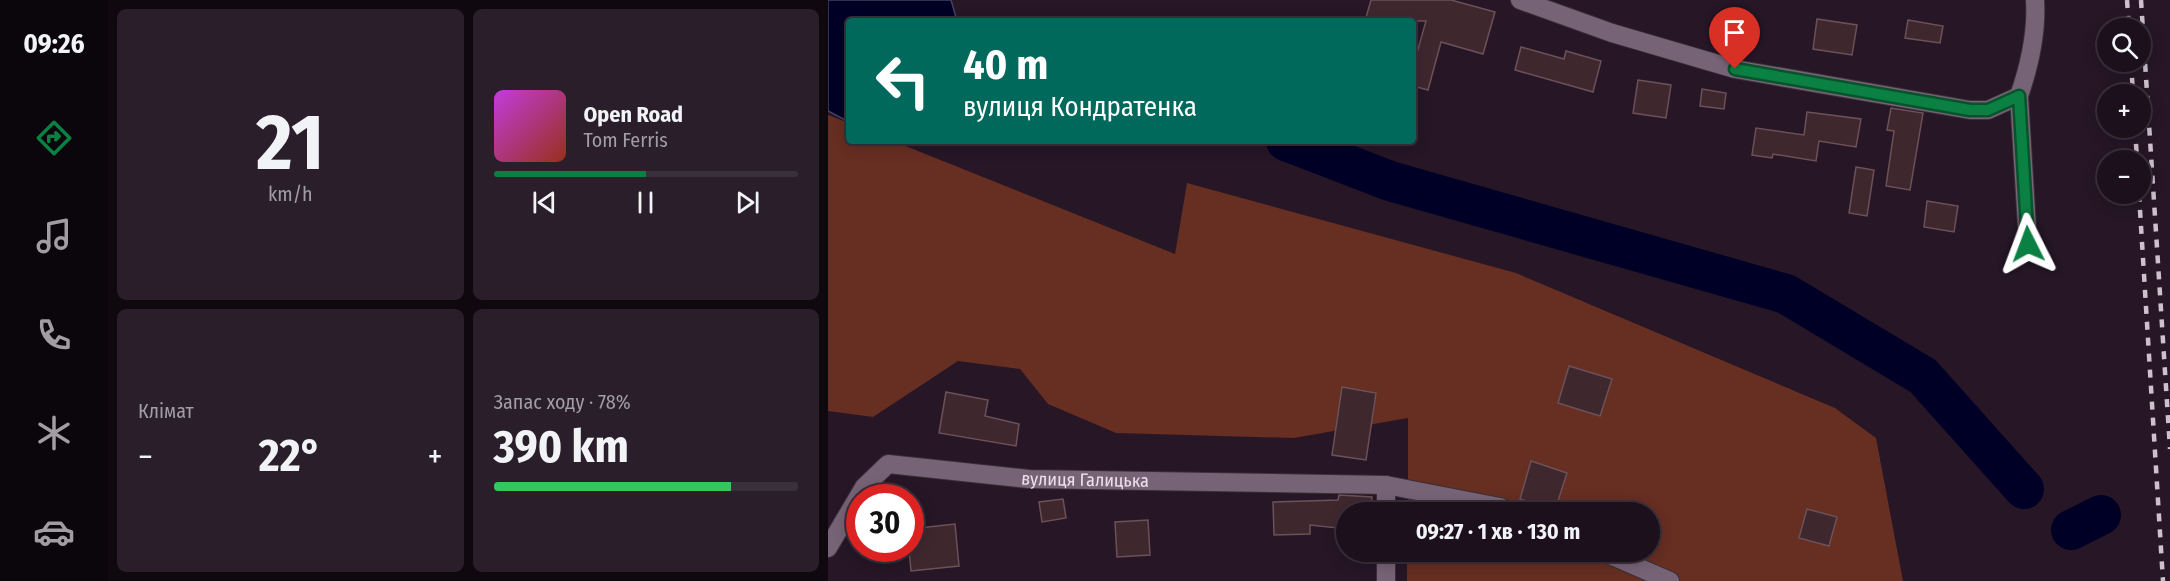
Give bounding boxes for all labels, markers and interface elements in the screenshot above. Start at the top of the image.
pin [1709,7,1760,69]
icon: arrive [1718,16,1751,49]
map controls [2097,18,2151,204]
button: search [2097,18,2151,72]
text: 09:26 [23,28,85,60]
text: 40 m [963,40,1048,90]
icon: left [864,42,942,120]
button: + [2097,84,2151,138]
text: вулиця Кондратенка [963,91,1197,123]
text: 21 [256,96,324,190]
text: Open Road [584,101,683,128]
icon: directions [33,117,75,159]
text: Tom Ferris [584,128,668,152]
button: − [2097,150,2151,204]
text: km/h [268,182,313,206]
icon: previous [528,186,561,219]
icon: pause [629,186,662,219]
icon: next [731,186,764,219]
position arrow [1996,212,2060,276]
icon: music [33,215,75,257]
icon: phone [33,314,75,356]
text: Запас ходу · 78% [494,390,631,414]
text: Клімат [138,399,194,423]
icon: climate [33,412,75,454]
text: 390 km [494,420,629,474]
text: 22° [259,429,322,483]
text: − [138,437,153,477]
text: + [427,437,443,477]
street label: вулиця Галицька [1020,467,1149,492]
speed limit sign: 30 [846,484,924,562]
icon: car [33,511,75,553]
text: 09:27 · 1 хв · 130 m [1416,518,1580,545]

